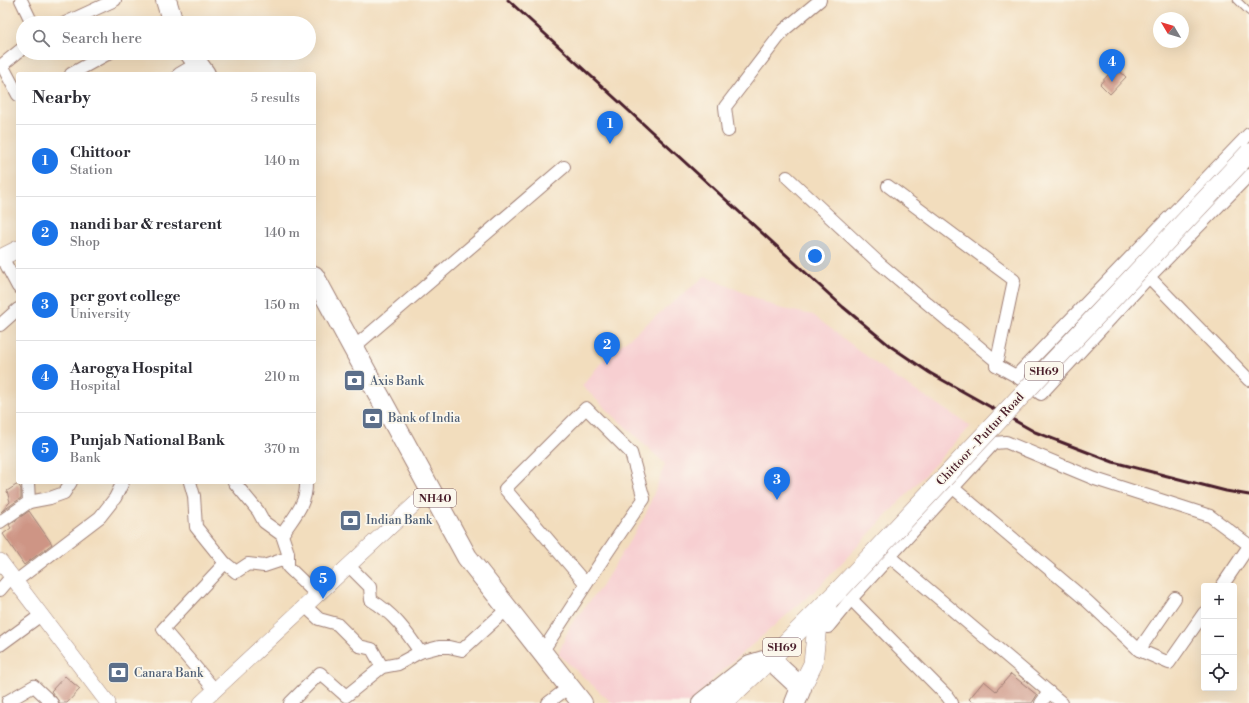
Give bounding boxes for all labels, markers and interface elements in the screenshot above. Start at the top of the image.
north arrow [1153,12,1189,48]
search box [16,16,316,60]
icon: search [30,27,52,49]
text: Search here [62,29,142,48]
pin: 4 [1099,49,1125,82]
text: Nearby [32,87,91,109]
text: 5 results [251,90,300,106]
pin: 1 [597,111,623,144]
text: Chittoor [70,143,131,162]
text: 1 [42,153,48,169]
text: 140 m [264,153,300,169]
text: Station [70,162,113,178]
text: nandi bar & restarent [70,215,222,234]
text: 2 [41,225,49,241]
text: 140 m [264,225,300,241]
text: Shop [70,234,100,250]
your location [805,246,825,266]
text: pcr govt college [70,287,181,306]
text: 3 [41,297,49,313]
text: 150 m [265,297,300,313]
text: University [70,306,131,322]
pin: 2 [594,332,620,365]
text: Aarogya Hospital [70,359,193,378]
road number: SH69 [1025,362,1063,380]
bank icon: Axis Bank [342,368,368,394]
text: 4 [41,369,49,385]
text: 210 m [265,369,300,385]
place label: Axis Bank [369,374,425,389]
text: Hospital [70,378,120,394]
street label: Chittoor - Puttur Road [933,390,1028,489]
bank icon: Bank of India [359,405,385,431]
place label: Bank of India [387,411,461,426]
text: Punjab National Bank [70,431,225,450]
text: 5 [41,441,49,457]
text: 370 m [264,441,300,457]
text: Bank [70,450,100,466]
pin: 3 [764,467,790,500]
road number: NH40 [414,489,456,507]
bank icon: Indian Bank [338,507,364,533]
place label: Indian Bank [366,513,433,528]
pin: 5 [310,566,336,599]
map controls [1201,583,1237,691]
button: + [1201,583,1237,619]
button: − [1201,619,1237,655]
road number: SH69 [763,638,801,656]
button: locate [1201,655,1237,691]
bank icon: Canara Bank [105,660,131,686]
place label: Canara Bank [134,666,204,681]

